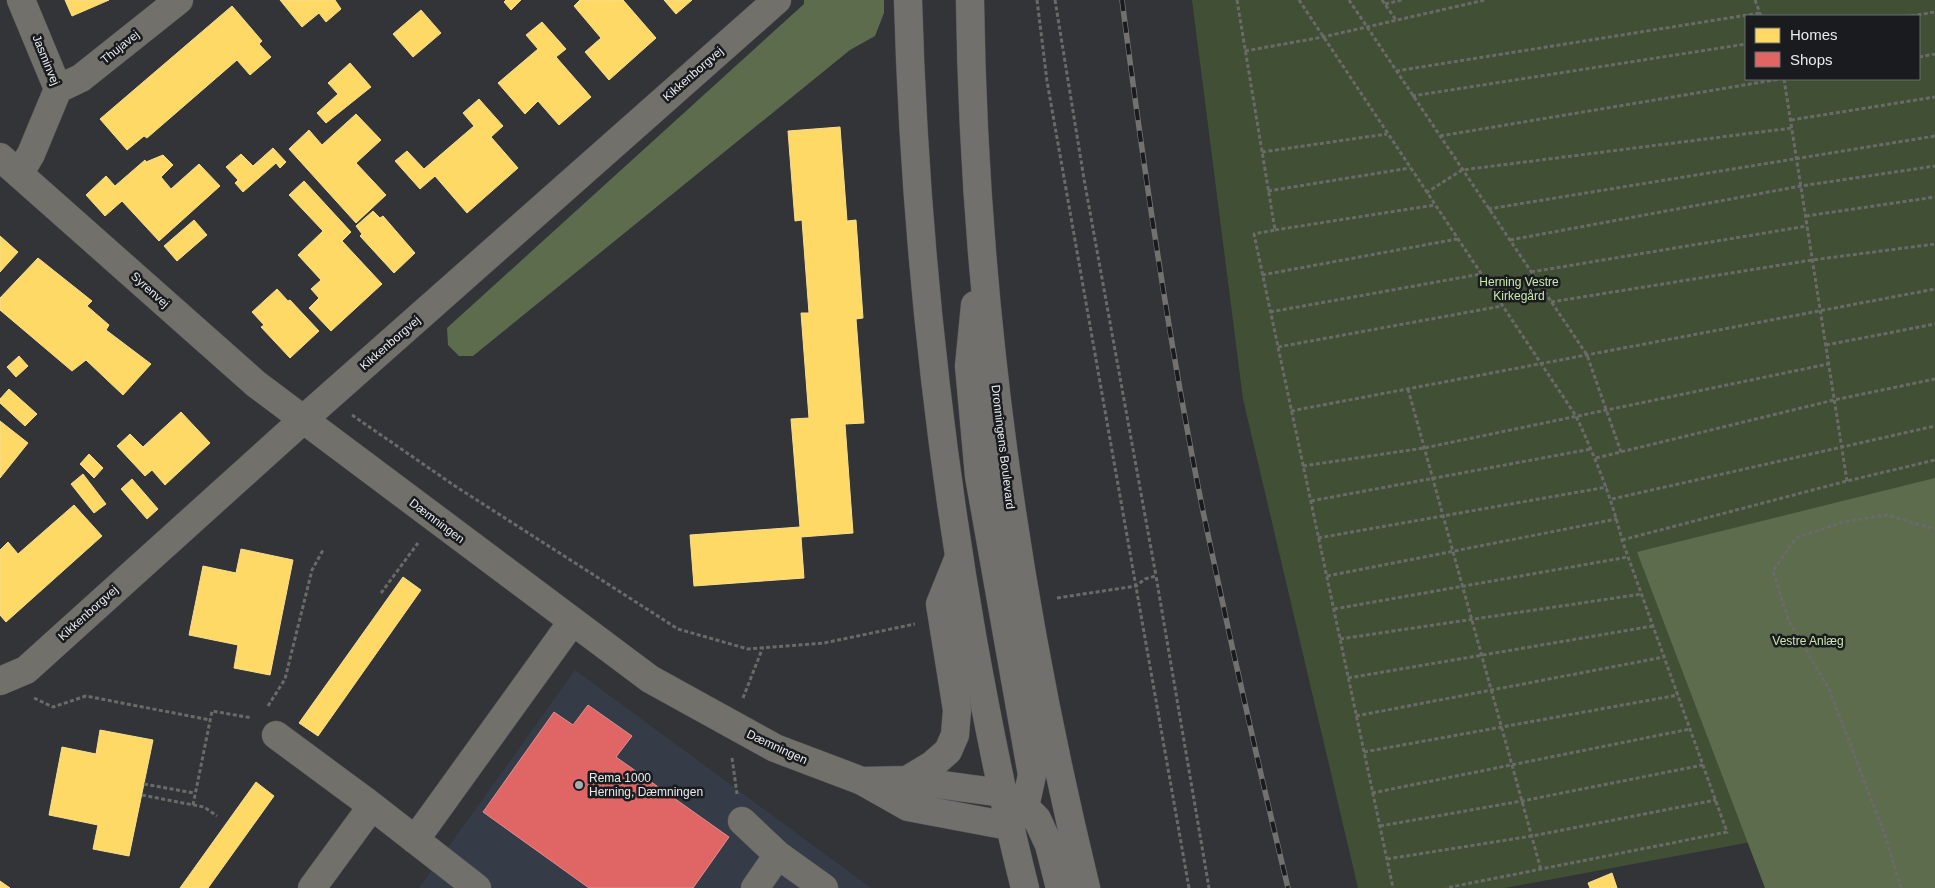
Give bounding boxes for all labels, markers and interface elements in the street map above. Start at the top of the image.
legend [1745,15,1920,80]
text: Homes [1790,26,1838,43]
street label: Thujavej [98,27,142,67]
street label: Jasminvej [30,33,62,87]
street label: Kikkenborgvej [660,44,726,104]
text: Shops [1790,51,1833,68]
street label: Syrenvej [128,269,172,311]
park label: Herning Vestre Kirkegård [1479,275,1559,303]
street label: Kikkenborgvej [357,313,423,373]
street label: Dronningens Boulevard [988,384,1018,510]
street label: Dæmningen [407,496,467,546]
street label: Kikkenborgvej [55,583,121,643]
park label: Vestre Anlæg [1772,634,1844,648]
street label: Dæmningen [744,727,810,767]
place label: Rema 1000 Herning, Dæmningen [589,771,703,799]
marker: Rema 1000 Herning, Dæmningen [573,779,585,791]

